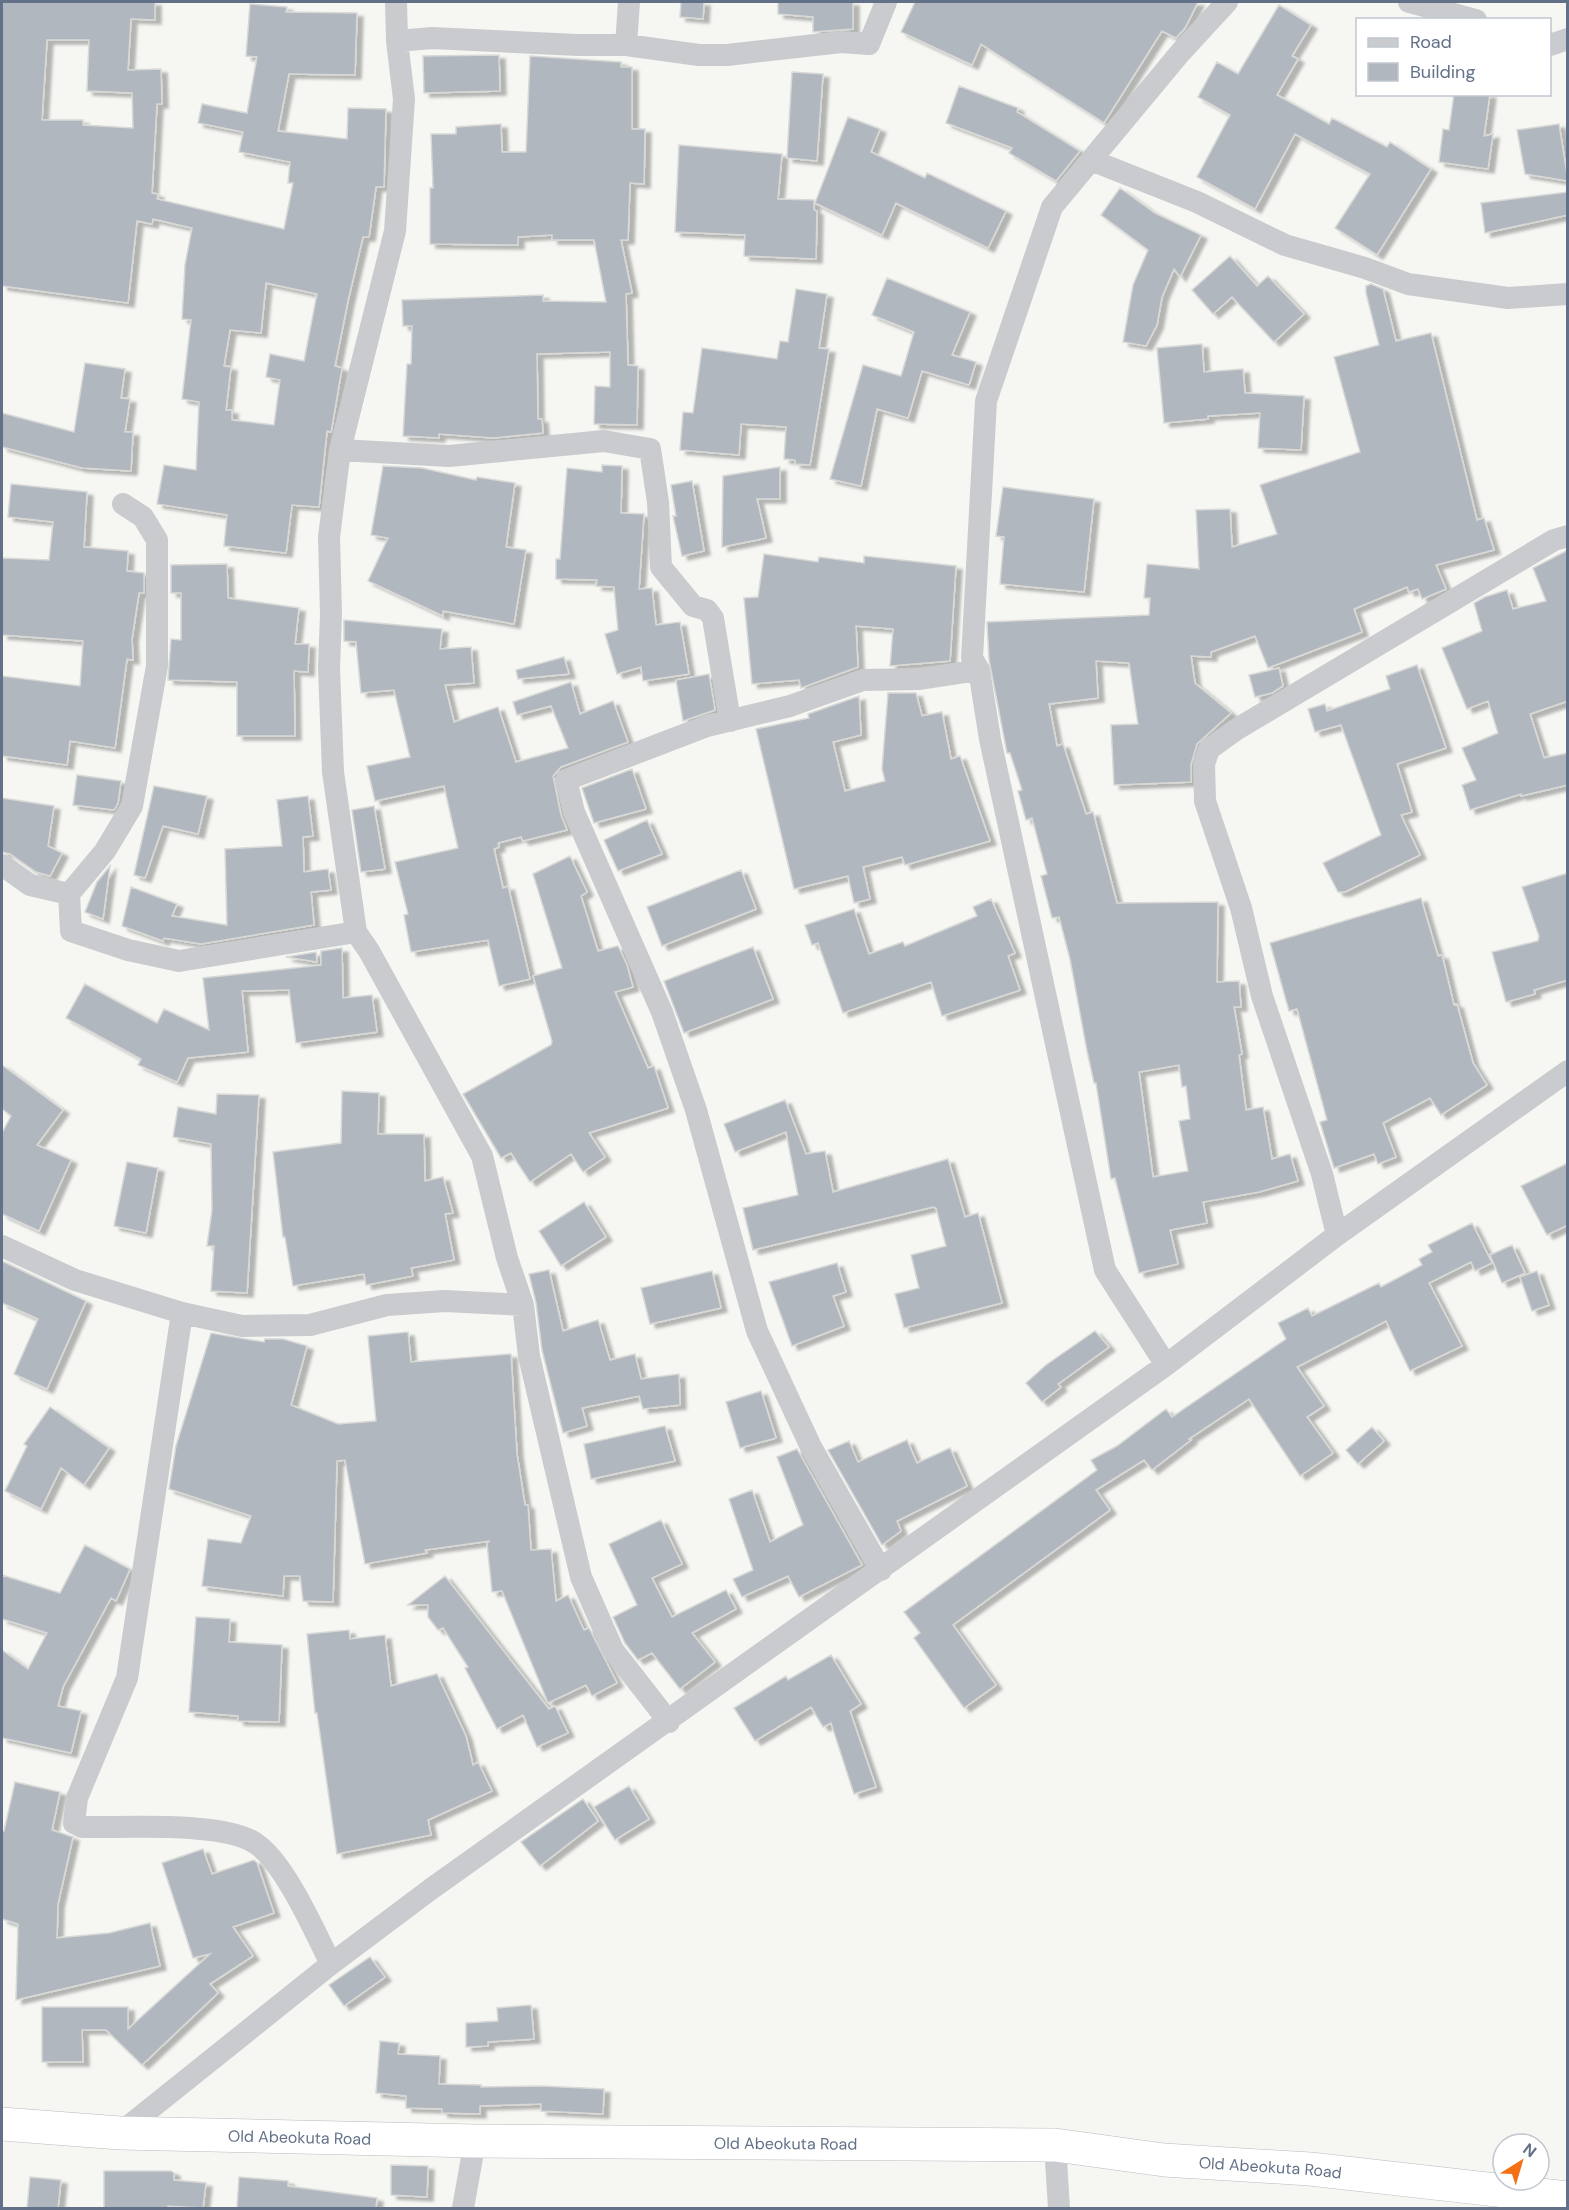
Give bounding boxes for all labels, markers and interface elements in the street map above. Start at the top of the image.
legend [1356,18,1551,96]
text: Road [1410,30,1452,54]
text: Building [1410,60,1475,84]
street label: Old Abeokuta Road [228,2125,371,2150]
north arrow [1491,2132,1551,2192]
street label: Old Abeokuta Road [714,2133,857,2155]
text: N [1519,2139,1541,2162]
street label: Old Abeokuta Road [1198,2152,1343,2183]

